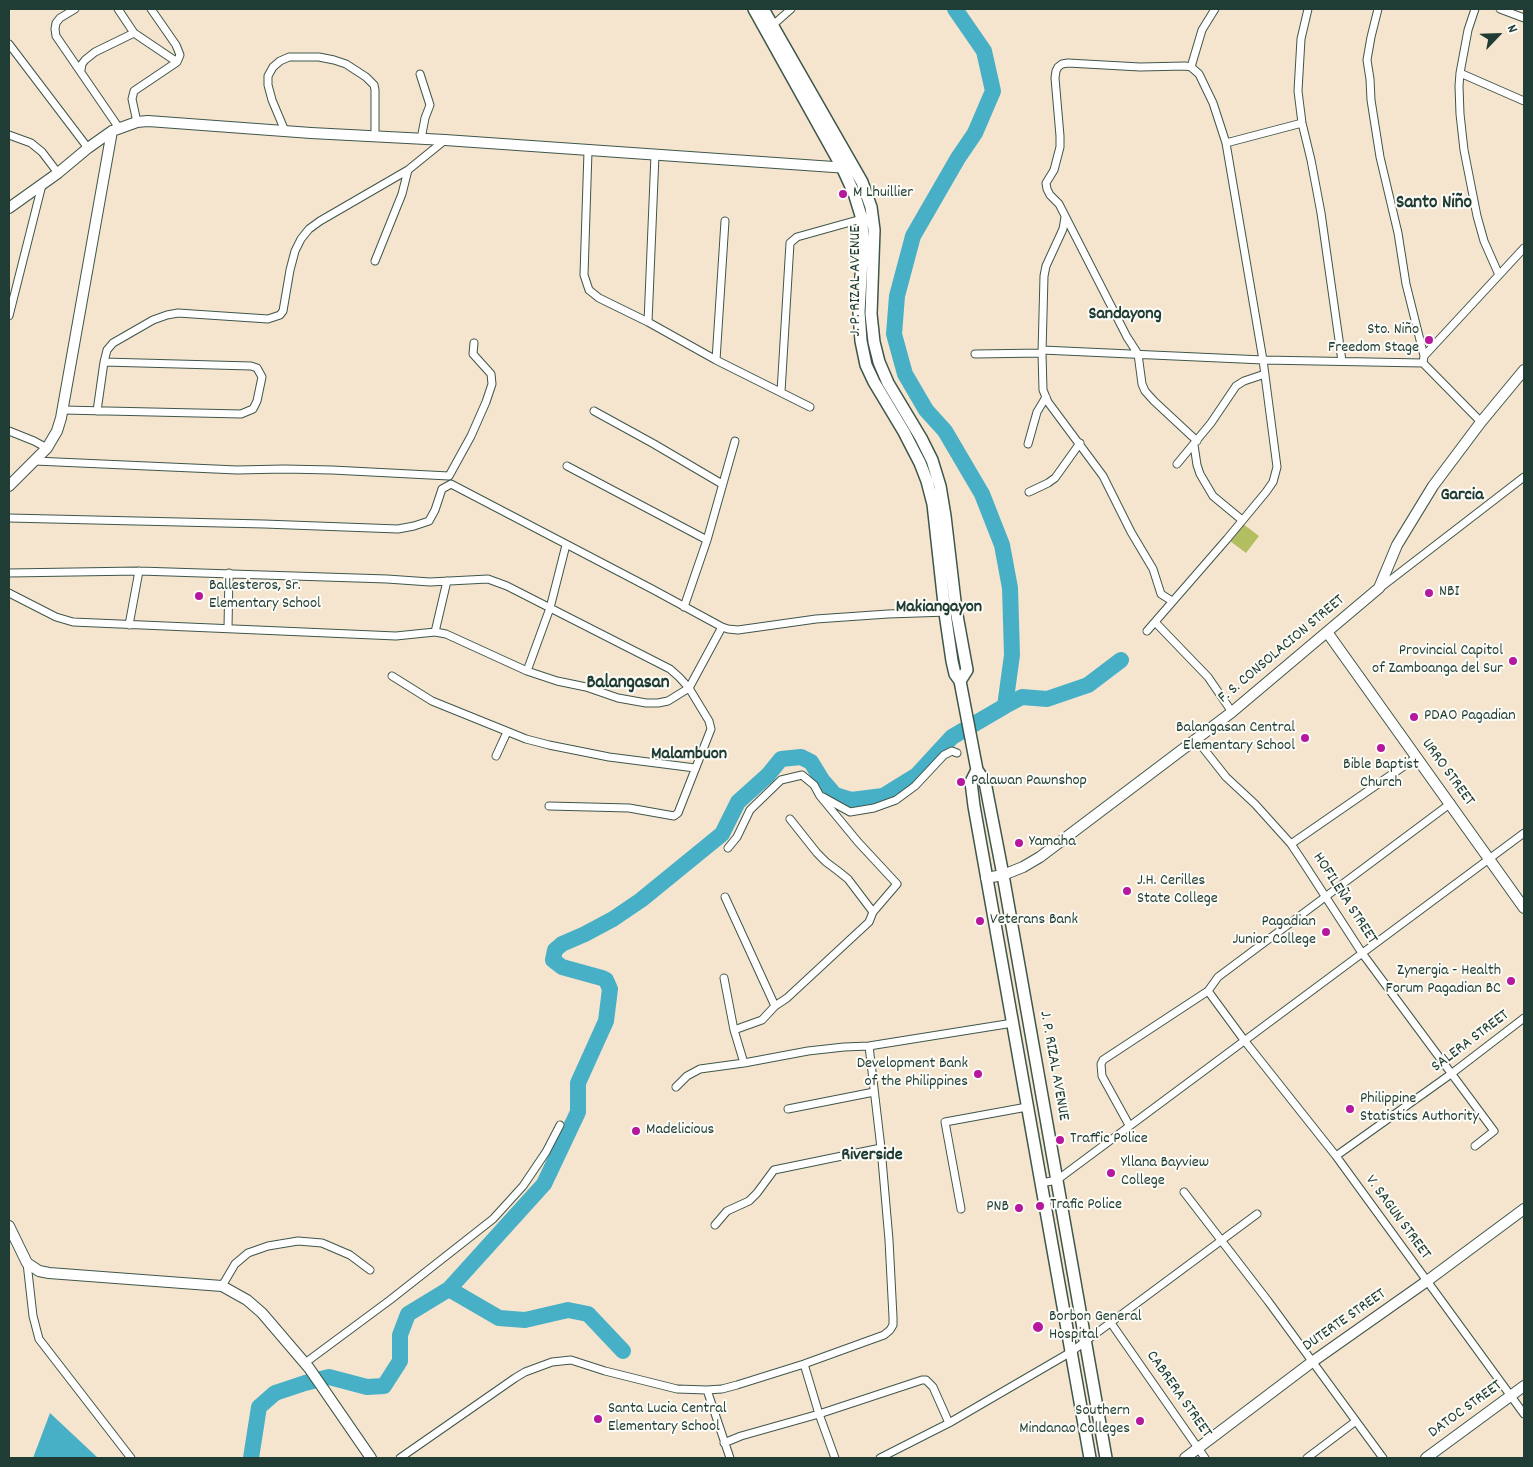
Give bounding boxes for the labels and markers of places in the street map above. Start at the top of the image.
place label: M Lhuillier [853,184,913,204]
marker: M Lhuillier [837,188,849,200]
place label: Sto. Niño Freedom Stage [1328,321,1419,359]
marker: Sto. Niño Freedom Stage [1423,334,1435,346]
place label: Ballesteros, Sr. Elementary School [209,577,321,615]
place label: NBI [1439,583,1459,603]
marker: NBI [1423,587,1435,599]
marker: Ballesteros, Sr. Elementary School [193,590,205,602]
place label: Provincial Capitol of Zamboanga del Sur [1372,642,1503,680]
marker: Provincial Capitol of Zamboanga del Sur [1507,655,1519,667]
place label: PDAO Pagadian [1424,707,1516,727]
marker: PDAO Pagadian [1408,711,1420,723]
place label: Balangasan Central Elementary School [1176,719,1295,757]
marker: Balangasan Central Elementary School [1299,732,1311,744]
marker: Bible Baptist Church [1375,742,1387,754]
place label: Bible Baptist Church [1343,756,1419,794]
place label: Palawan Pawnshop [971,772,1087,792]
marker: Palawan Pawnshop [955,776,967,788]
place label: Yamaha [1029,833,1076,853]
marker: Yamaha [1013,837,1025,849]
place label: J.H. Cerilles State College [1137,872,1218,910]
marker: J.H. Cerilles State College [1121,885,1133,897]
place label: Veterans Bank [990,911,1078,931]
place label: Pagadian Junior College [1233,913,1316,951]
marker: Veterans Bank [974,915,986,927]
marker: Pagadian Junior College [1320,926,1332,938]
place label: Zynergia - Health Forum Pagadian BC [1385,962,1501,1000]
marker: Zynergia - Health Forum Pagadian BC [1505,975,1517,987]
place label: Development Bank of the Philippines [857,1055,968,1093]
marker: Development Bank of the Philippines [972,1068,984,1080]
place label: Philippine Statistics Authority [1360,1090,1479,1128]
marker: Philippine Statistics Authority [1344,1103,1356,1115]
place label: Madelicious [646,1121,714,1141]
marker: Madelicious [630,1125,642,1137]
place label: Traffic Police [1070,1130,1148,1150]
marker: Traffic Police [1054,1134,1066,1146]
place label: Yllana Bayview College [1121,1154,1209,1192]
marker: Yllana Bayview College [1105,1167,1117,1179]
place label: Trafic Police [1050,1196,1122,1216]
place label: PNB [986,1198,1009,1218]
marker: Trafic Police [1034,1200,1046,1212]
marker: PNB [1013,1202,1025,1214]
place label: Borbon General Hospital [1049,1308,1142,1346]
marker: Borbon General Hospital [1031,1320,1045,1334]
place label: Santa Lucia Central Elementary School [608,1400,726,1438]
place label: Southern Mindanao Colleges [1019,1402,1130,1440]
marker: Santa Lucia Central Elementary School [592,1413,604,1425]
marker: Southern Mindanao Colleges [1134,1415,1146,1427]

